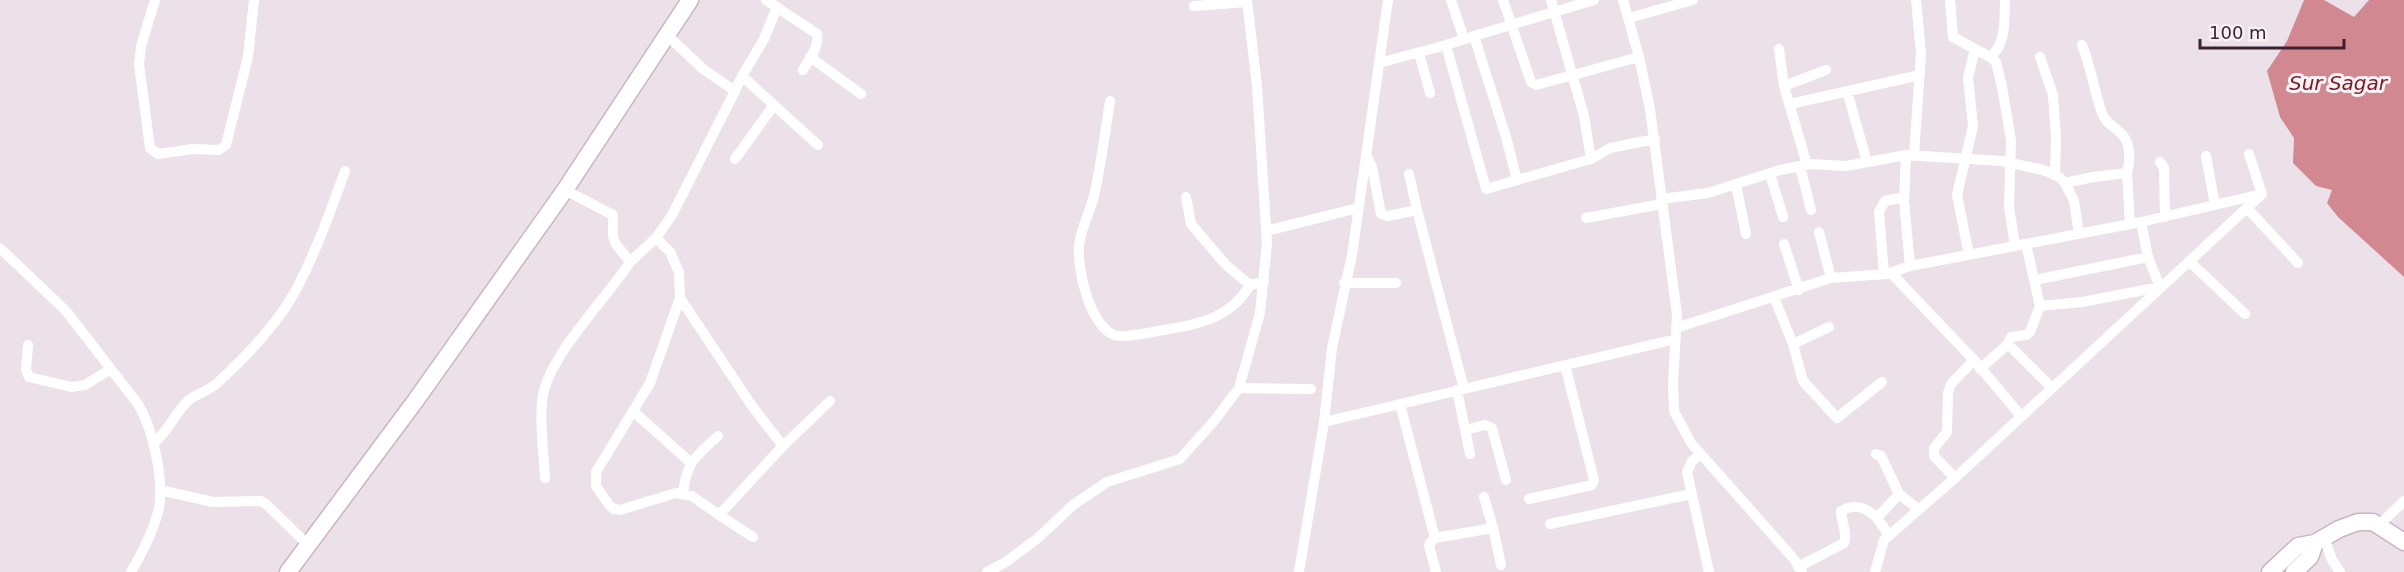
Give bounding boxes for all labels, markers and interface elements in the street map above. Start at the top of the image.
scale bar [2200,12,2344,50]
text: 100 m [2209,22,2267,43]
water label: Sur Sagar [2289,71,2389,95]

